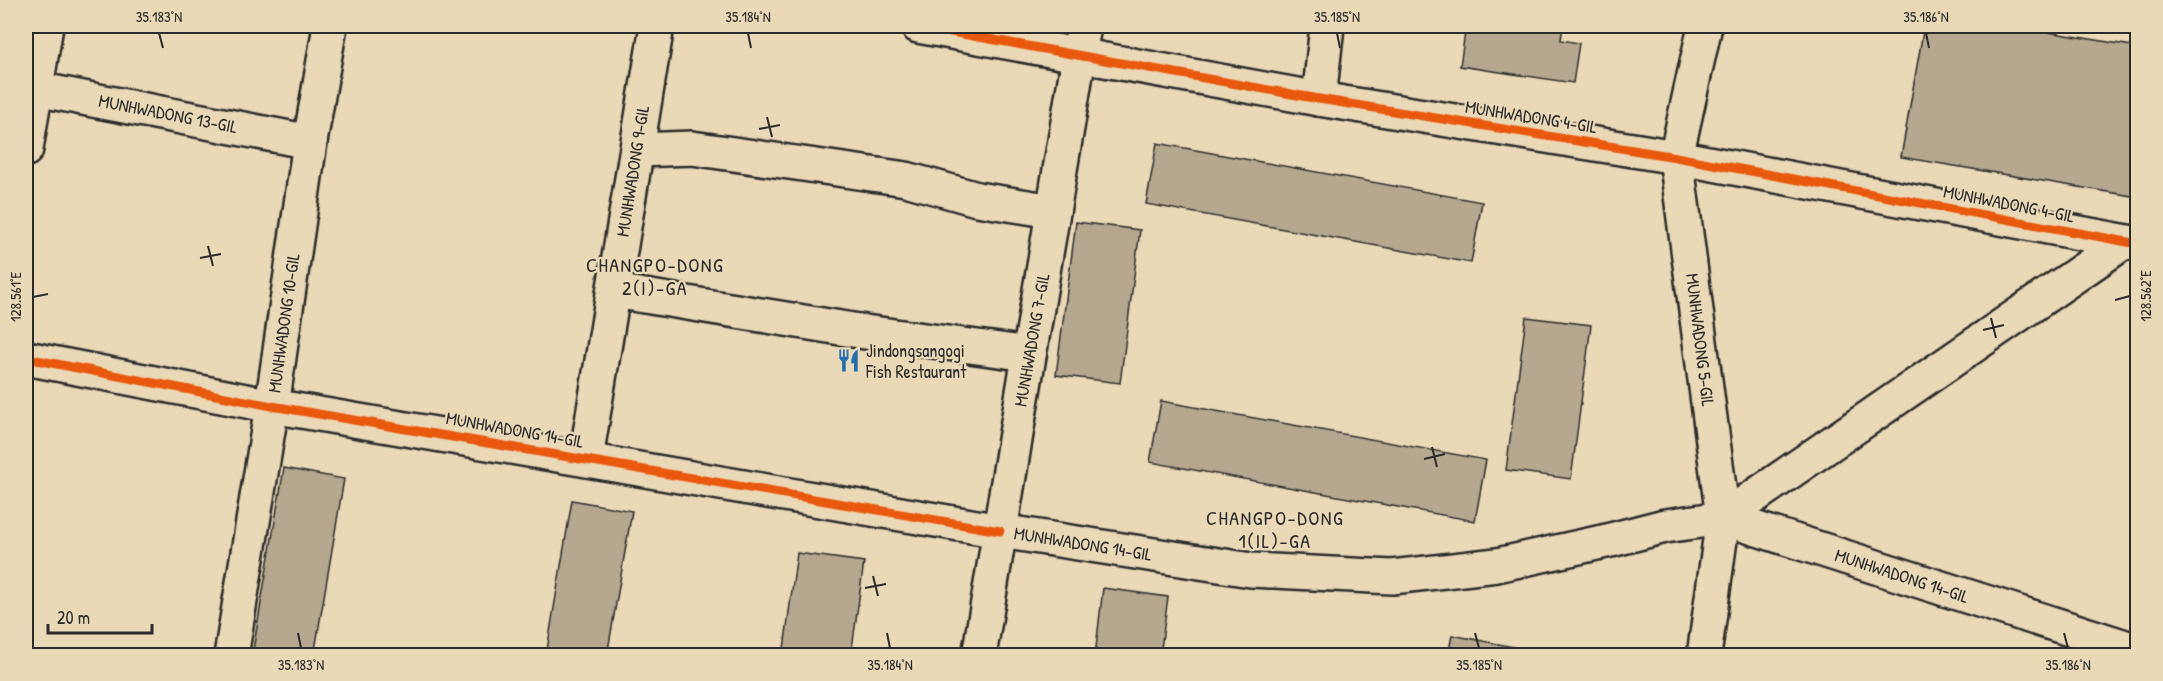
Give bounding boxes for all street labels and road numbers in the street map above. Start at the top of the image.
street label: MUNHWADONG 13-GIL [97,88,240,139]
street label: MUNHWADONG 4-GIL [1463,94,1599,139]
street label: MUNHWADONG 9-GIL [610,103,655,238]
street label: MUNHWADONG 4-GIL [1941,179,2077,229]
street label: MUNHWADONG 10-GIL [261,251,306,394]
street label: MUNHWADONG 7-GIL [1007,271,1056,409]
street label: MUNHWADONG 5-GIL [1680,272,1721,408]
street label: MUNHWADONG 14-GIL [444,405,586,454]
street label: MUNHWADONG 14-GIL [1012,520,1154,567]
street label: MUNHWADONG 14-GIL [1832,542,1973,609]

